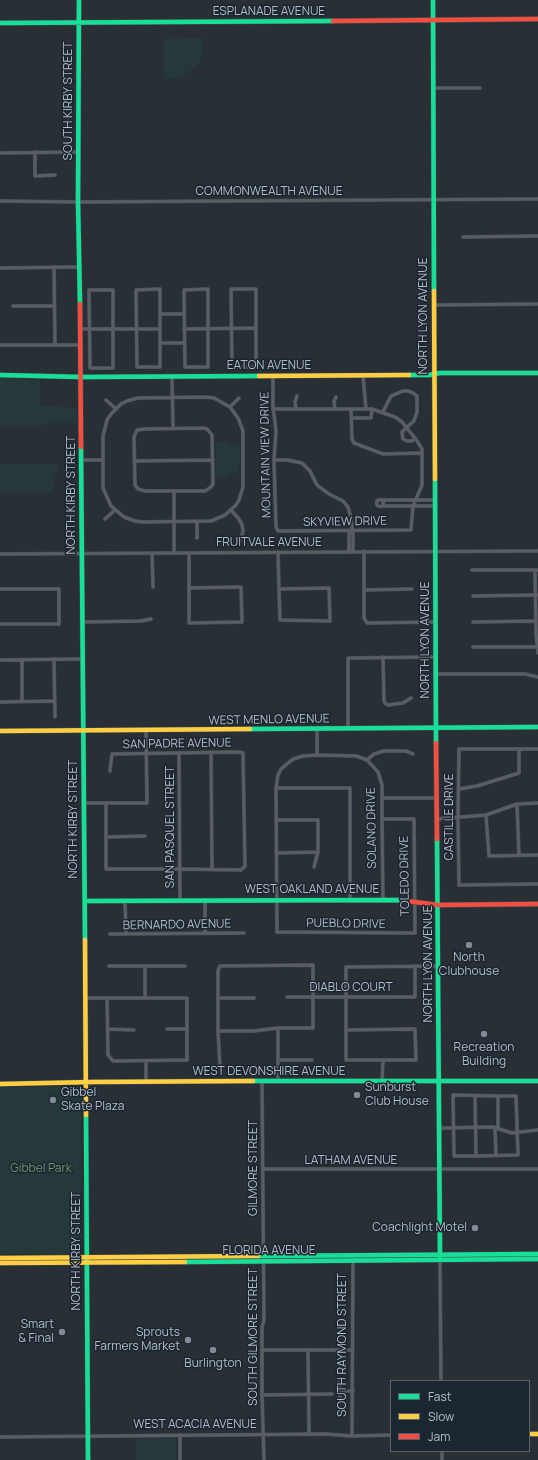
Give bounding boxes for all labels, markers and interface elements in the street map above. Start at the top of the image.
street label: ESPLANADE AVENUE [213,5,325,19]
street label: SOUTH KIRBY STREET [62,42,76,160]
street label: COMMONWEALTH AVENUE [195,185,343,199]
street label: NORTH LYON AVENUE [417,258,431,374]
street label: EATON AVENUE [227,359,311,373]
street label: MOUNTAIN VIEW DRIVE [258,392,274,518]
street label: NORTH KIRBY STREET [65,436,79,554]
street label: SKYVIEW DRIVE [303,514,387,530]
street label: FRUITVALE AVENUE [216,536,322,550]
street label: NORTH LYON AVENUE [419,582,433,698]
street label: WEST MENLO AVENUE [208,712,330,728]
street label: SAN PADRE AVENUE [122,736,232,752]
street label: NORTH KIRBY STREET [67,760,81,878]
street label: SAN PASQUEL STREET [164,766,178,888]
street label: CASTILLE DRIVE [443,773,457,861]
street label: SOLANO DRIVE [364,787,380,869]
street label: TOLEDO DRIVE [397,836,413,916]
street label: WEST OAKLAND AVENUE [245,883,379,897]
street label: NORTH LYON AVENUE [422,906,436,1022]
street label: PUEBLO DRIVE [306,916,386,932]
street label: BERNARDO AVENUE [123,917,231,933]
marker: North Clubhouse [464,940,474,950]
place label: North Clubhouse [439,951,499,979]
street label: DIABLO COURT [309,981,393,995]
marker: Recreation Building [479,1029,489,1039]
place label: Recreation Building [454,1041,514,1069]
street label: WEST DEVONSHIRE AVENUE [192,1065,346,1079]
place label: Sunburst Club House [365,1081,429,1109]
place label: Gibbel Skate Plaza [61,1086,124,1114]
marker: Sunburst Club House [352,1090,362,1100]
marker: Gibbel Skate Plaza [48,1095,58,1105]
street label: GILMORE STREET [247,1120,261,1216]
street label: LATHAM AVENUE [305,1154,397,1168]
park label: Gibbel Park [10,1162,72,1176]
street label: NORTH KIRBY STREET [70,1192,84,1310]
place label: Coachlight Motel [372,1221,467,1235]
marker: Coachlight Motel [470,1223,480,1233]
street label: FLORIDA AVENUE [222,1244,316,1258]
street label: SOUTH GILMORE STREET [247,1268,261,1406]
street label: SOUTH RAYMOND STREET [336,1273,350,1417]
place label: Smart & Final [18,1318,54,1346]
place label: Sprouts Farmers Market [95,1326,180,1354]
marker: Smart & Final [57,1327,67,1337]
marker: Sprouts Farmers Market [183,1335,193,1345]
marker: Burlington [208,1345,218,1355]
place label: Burlington [184,1357,242,1371]
legend [390,1380,530,1452]
text: Fast [428,1388,452,1405]
text: Slow [428,1408,454,1425]
street label: WEST ACACIA AVENUE [133,1418,257,1432]
text: Jam [428,1428,450,1445]

